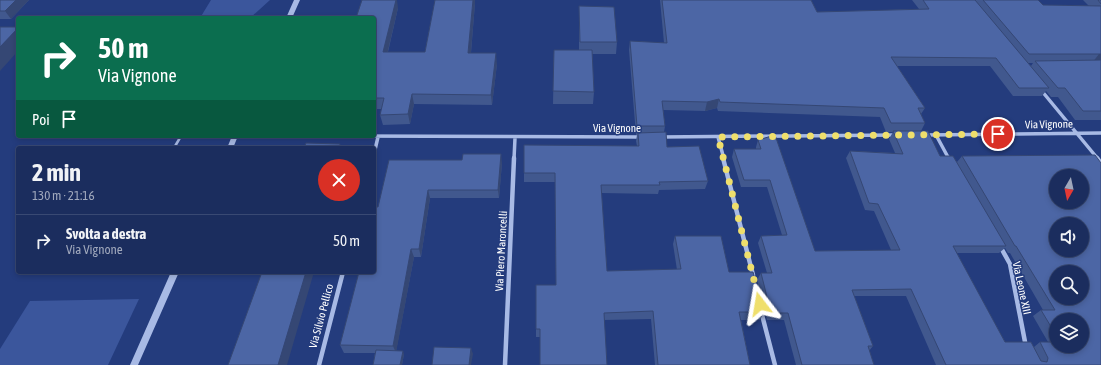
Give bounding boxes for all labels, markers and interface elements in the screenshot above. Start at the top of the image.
icon: right [32,32,84,84]
text: 50 m [98,32,148,64]
text: Via Vignone [98,65,177,86]
icon: arrive [58,108,80,130]
text: Poi [32,111,50,128]
pin [981,117,1015,151]
street label: Via Vignone [1025,118,1073,130]
street label: Via Vignone [593,122,641,134]
icon: arrive [987,123,1009,145]
text: 2 min [32,159,81,186]
button: close [318,159,360,201]
north arrow [1049,169,1089,209]
map controls [1049,169,1089,353]
text: 130 m · 21:16 [32,188,95,203]
street label: Via Piero Maroncelli [493,210,509,292]
button: sound [1049,217,1089,257]
text: Svolta a destra [66,225,146,242]
icon: right [32,230,54,252]
text: 50 m [333,232,360,249]
text: Via Vignone [66,242,123,257]
street label: Via Leone XIII [1011,260,1033,316]
button: search [1049,265,1089,305]
street label: Via Silvio Pellico [307,283,335,349]
position arrow [739,283,781,325]
button: layers [1049,313,1089,353]

